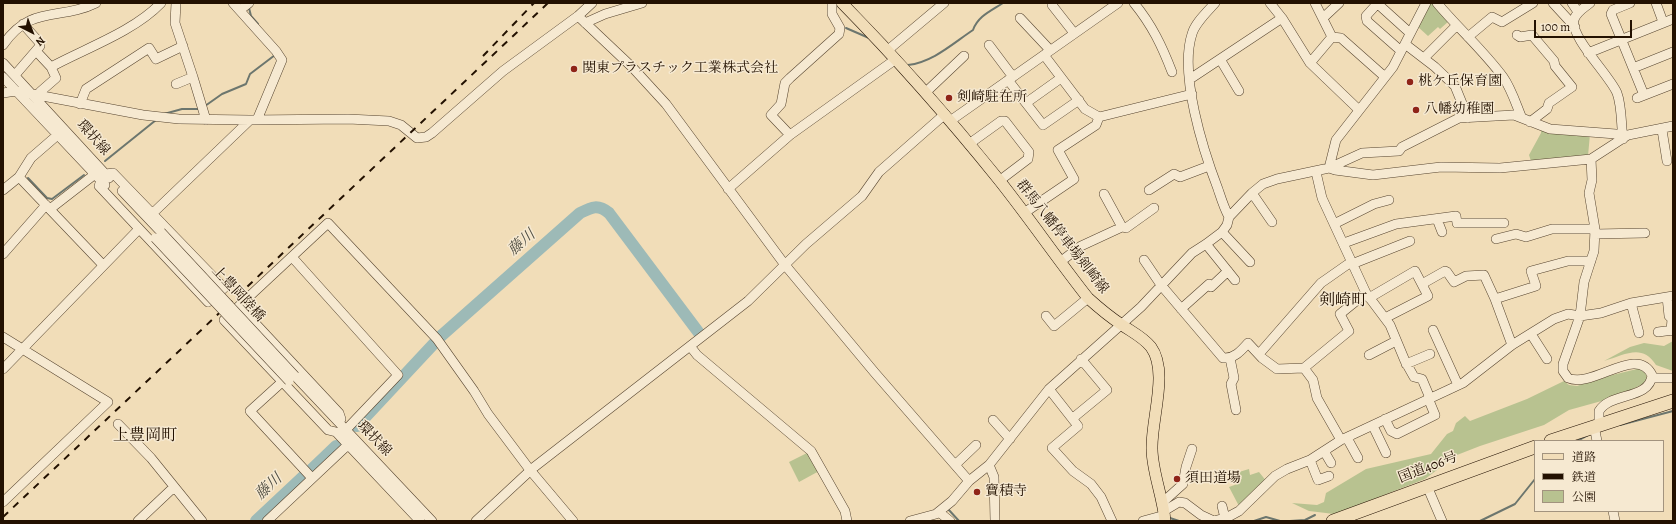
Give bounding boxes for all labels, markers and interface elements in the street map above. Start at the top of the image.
north arrow [12,12,52,52]
scale bar [1536,12,1634,38]
text: 100 m [1541,19,1570,35]
text: N [32,33,48,50]
place label: 関東プラスチック工業株式会社 [582,61,778,77]
marker: 関東プラスチック工業株式会社 [569,64,579,74]
place label: 桃ケ丘保育園 [1418,74,1502,90]
marker: 桃ケ丘保育園 [1405,77,1415,87]
place label: 剣崎駐在所 [957,90,1027,106]
marker: 剣崎駐在所 [944,93,954,103]
place label: 八幡幼稚園 [1424,102,1494,118]
marker: 八幡幼稚園 [1411,105,1421,115]
street label: 環状線 [73,117,113,159]
street label: 群馬八幡停車場剣崎線 [1012,177,1112,297]
water label: 藤川 [505,226,539,260]
street label: 上豊岡陸橋 [208,263,268,325]
district label: 剣崎町 [1319,291,1367,311]
street label: 環状線 [353,418,395,460]
district label: 上豊岡町 [113,426,177,446]
legend [1534,440,1664,512]
street label: 国道406号 [1396,449,1460,487]
text: 道路 [1572,449,1596,465]
text: 鉄道 [1572,469,1596,485]
water label: 藤川 [252,470,286,504]
place label: 須田道場 [1185,471,1241,487]
marker: 須田道場 [1172,474,1182,484]
place label: 寶積寺 [985,484,1027,500]
marker: 寶積寺 [972,487,982,497]
text: 公園 [1572,489,1596,505]

